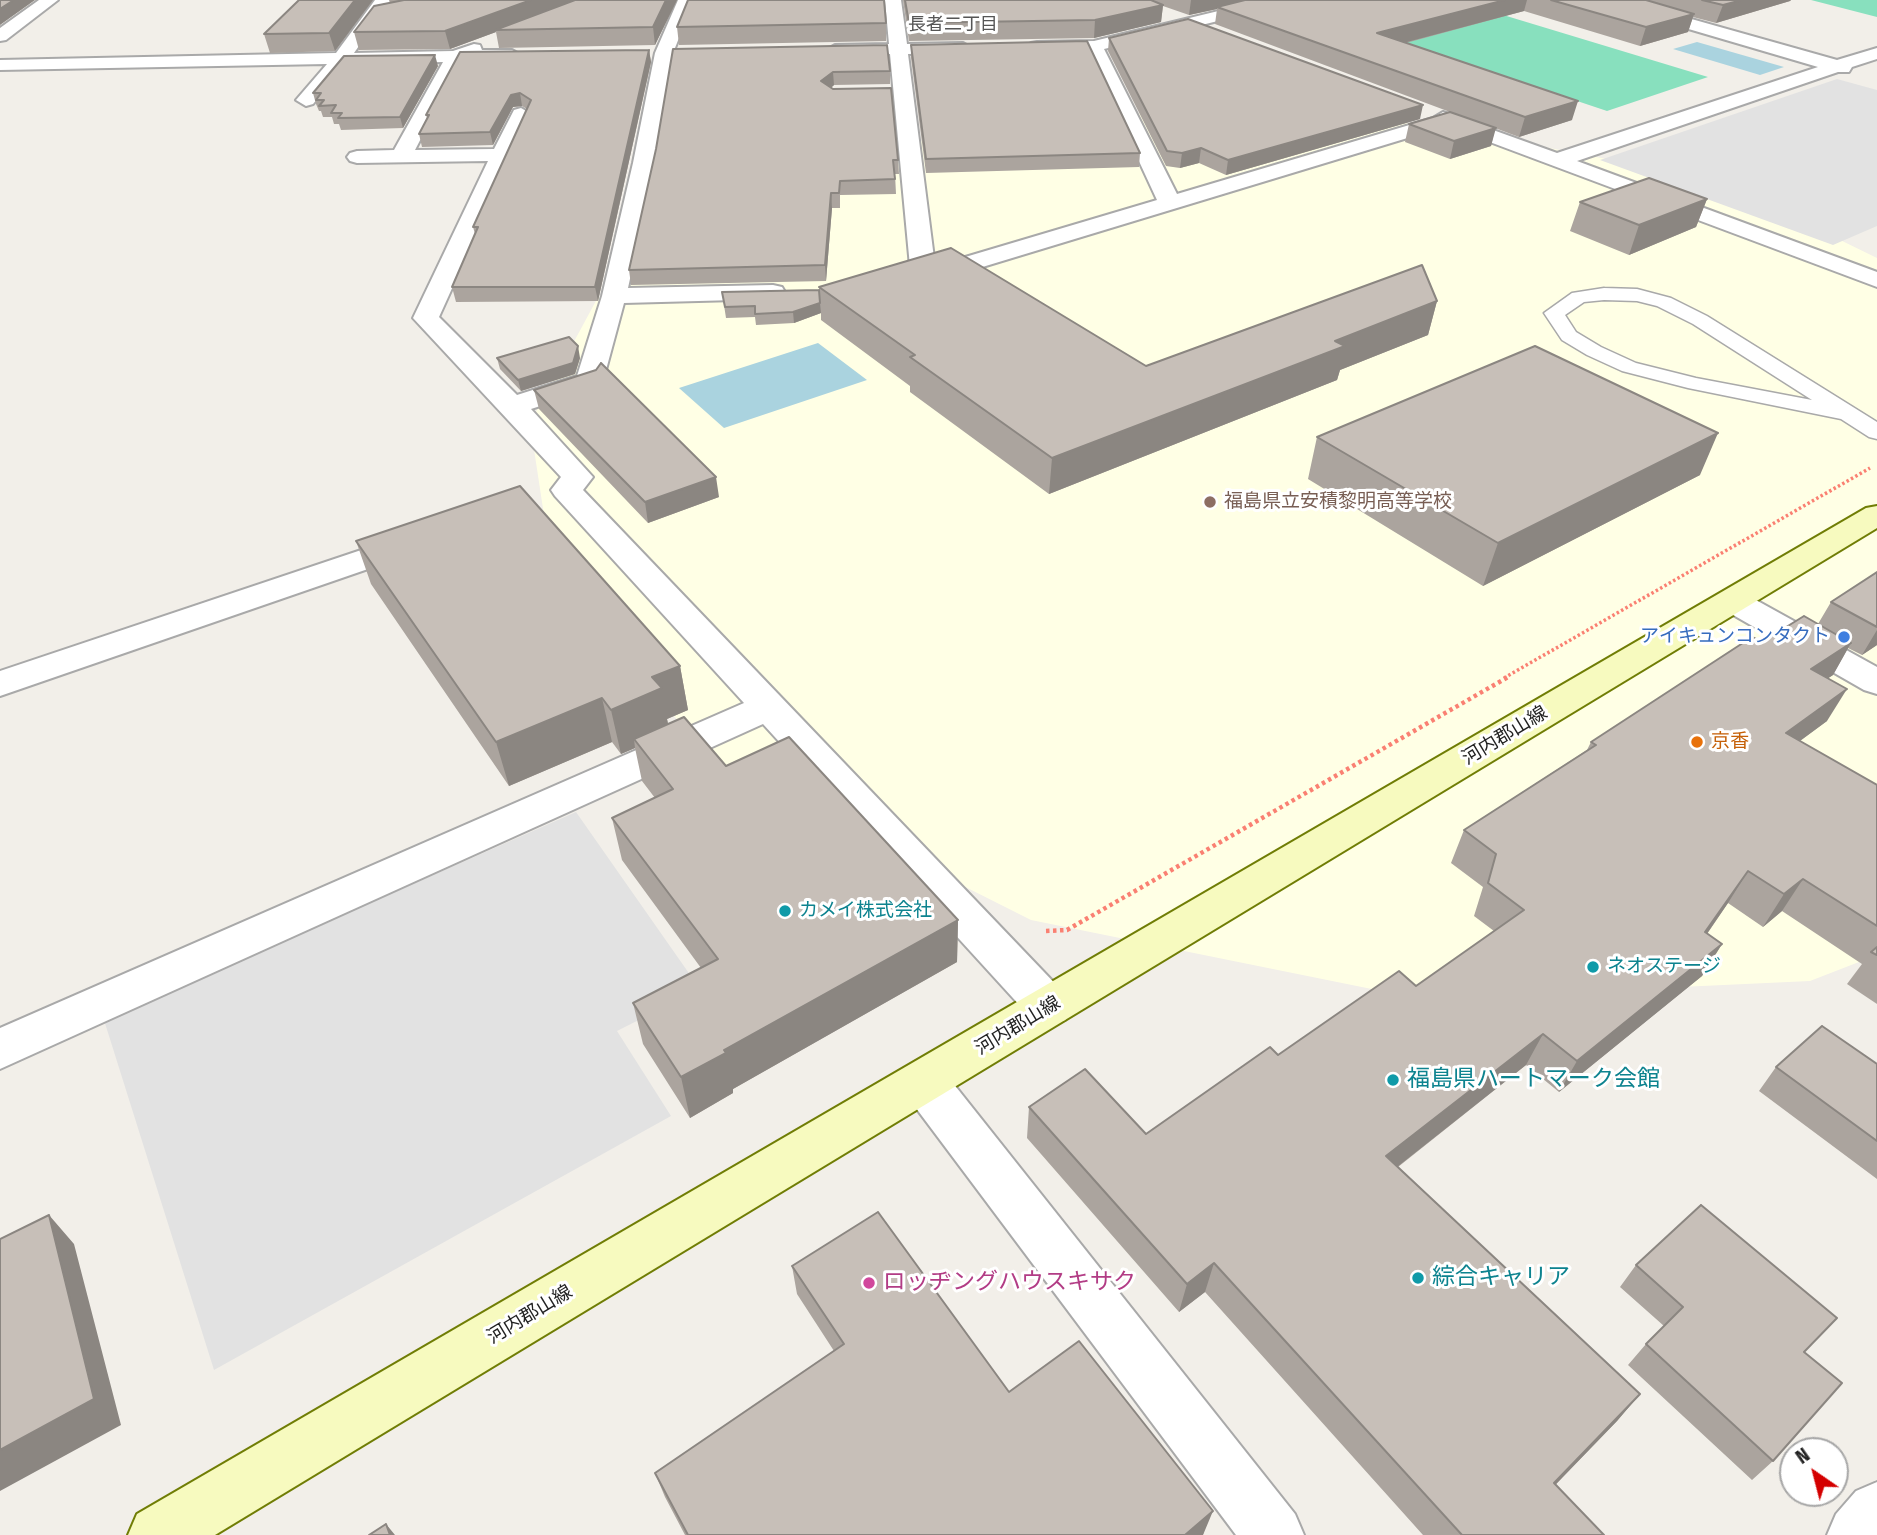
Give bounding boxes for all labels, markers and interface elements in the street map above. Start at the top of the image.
district label: 長者二丁目 [908,14,998,36]
place label: 福島県立安積黎明高等学校 [1224,491,1452,513]
marker: 福島県立安積黎明高等学校 [1202,494,1218,510]
place label: アイキュンコンタクト [1640,626,1830,648]
marker: アイキュンコンタクト [1836,629,1852,645]
street label: 河内郡山線 [1458,702,1552,770]
place label: 京香 [1711,731,1749,753]
marker: 京香 [1689,734,1705,750]
place label: カメイ株式会社 [799,900,932,922]
marker: カメイ株式会社 [777,903,793,919]
place label: ネオステージ [1607,956,1721,978]
marker: ネオステージ [1585,959,1601,975]
street label: 河内郡山線 [971,992,1065,1060]
place label: 福島県ハートマーク会館 [1407,1066,1660,1094]
marker: 福島県ハートマーク会館 [1385,1072,1401,1088]
place label: 綜合キャリア [1432,1264,1570,1292]
place label: ロッヂングハウスキサク [883,1269,1136,1297]
marker: 綜合キャリア [1410,1270,1426,1286]
marker: ロッヂングハウスキサク [861,1275,877,1291]
street label: 河内郡山線 [483,1281,577,1349]
north arrow [1779,1437,1849,1507]
text: N [1792,1443,1814,1469]

